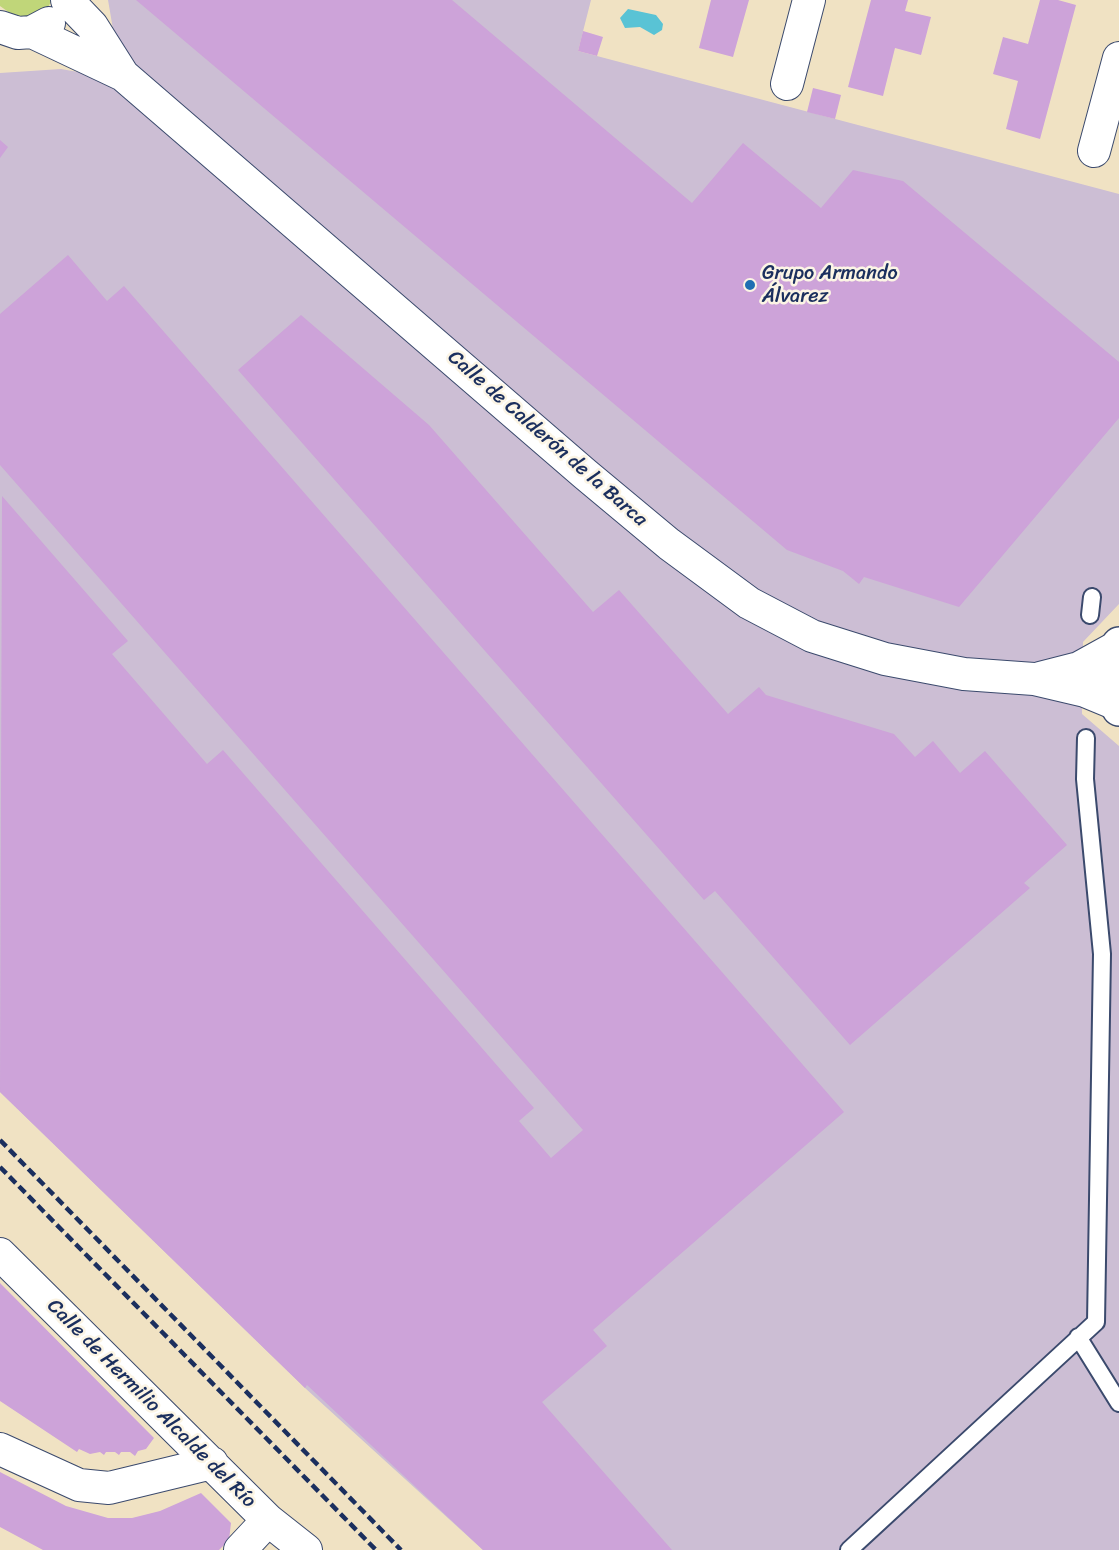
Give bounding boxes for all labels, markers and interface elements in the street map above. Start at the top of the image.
place label: Grupo Armando Álvarez [762,262,898,309]
marker: Grupo Armando Álvarez [743,278,757,292]
street label: Calle de Calderón de la Barca [442,346,652,532]
street label: Calle de Hermilio Alcalde del Río [42,1295,260,1513]

